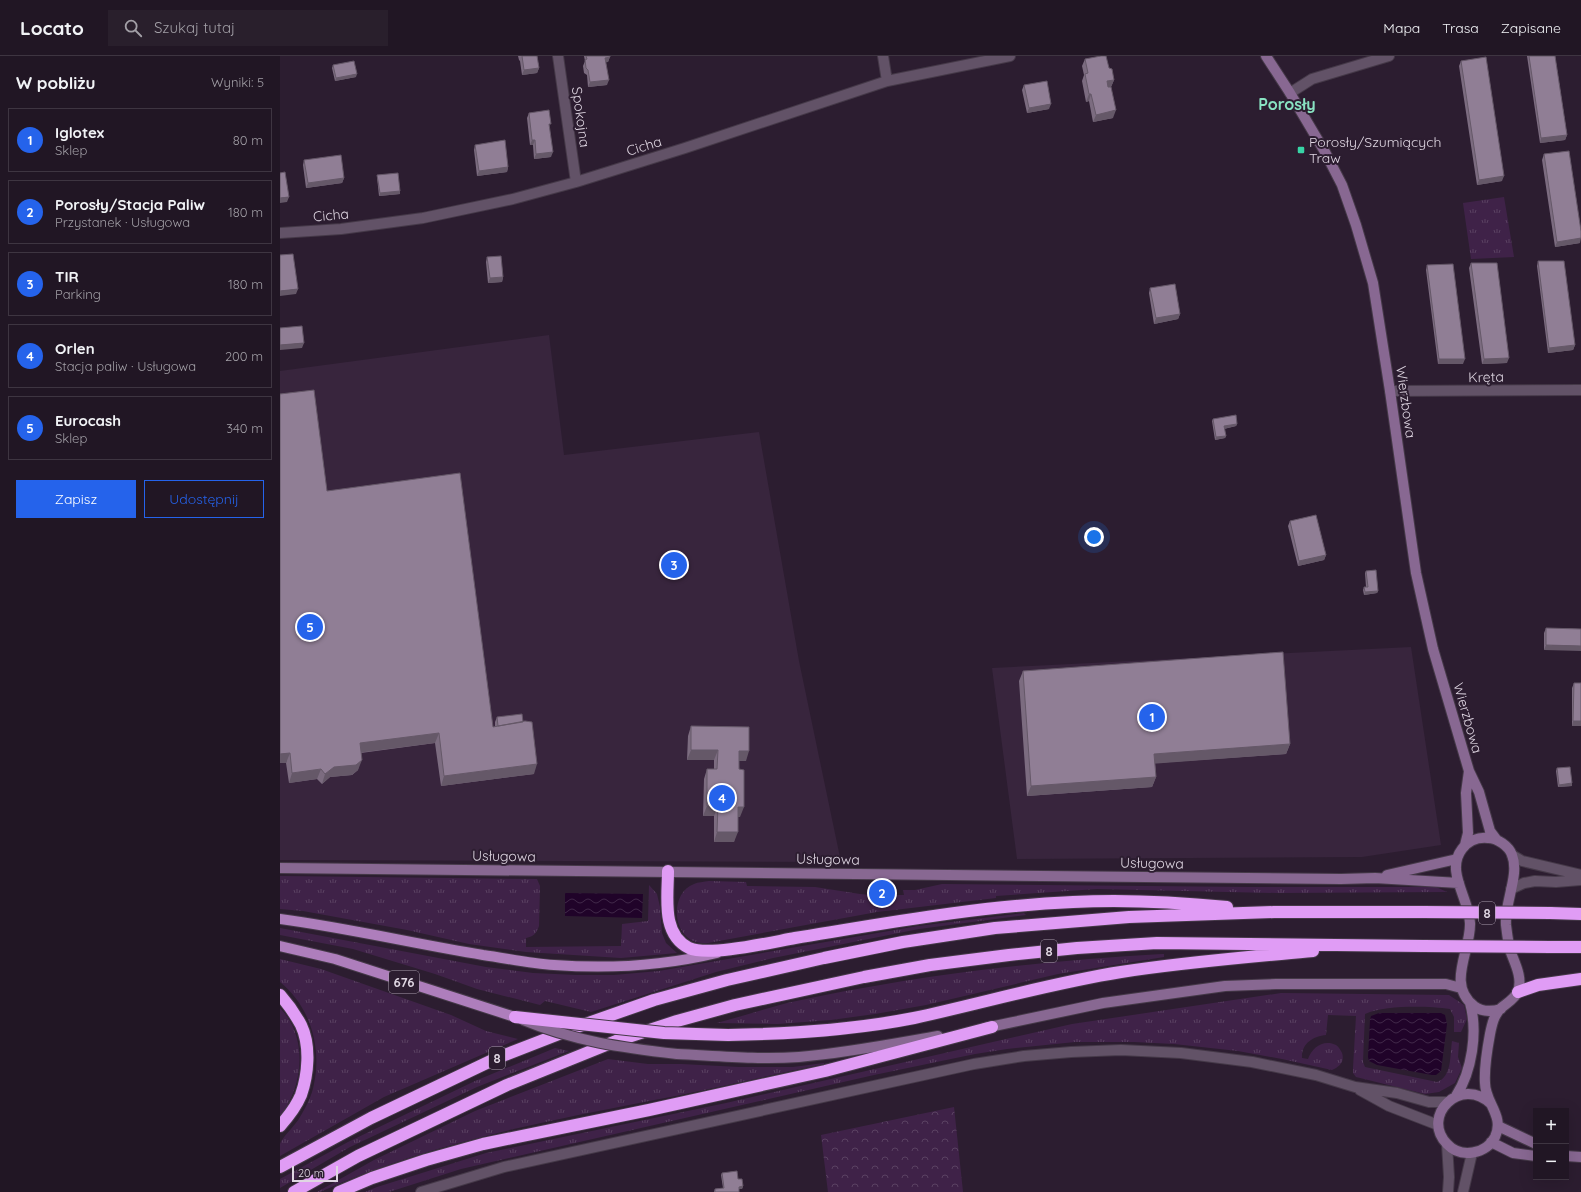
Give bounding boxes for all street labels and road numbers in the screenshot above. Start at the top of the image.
street label: Spokojna [568,86,594,148]
street label: Cicha [624,132,664,160]
street label: Cicha [312,204,350,226]
street label: Wierzbowa [1392,365,1420,439]
street label: Kręta [1468,368,1504,386]
street label: Wierzbowa [1449,681,1487,755]
street label: Usługowa [472,846,536,866]
street label: Usługowa [796,849,860,869]
street label: Usługowa [1120,853,1184,873]
road number: 8 [1479,902,1495,924]
road number: 8 [1041,940,1057,962]
road number: 676 [389,971,419,993]
road number: 8 [489,1047,505,1069]

